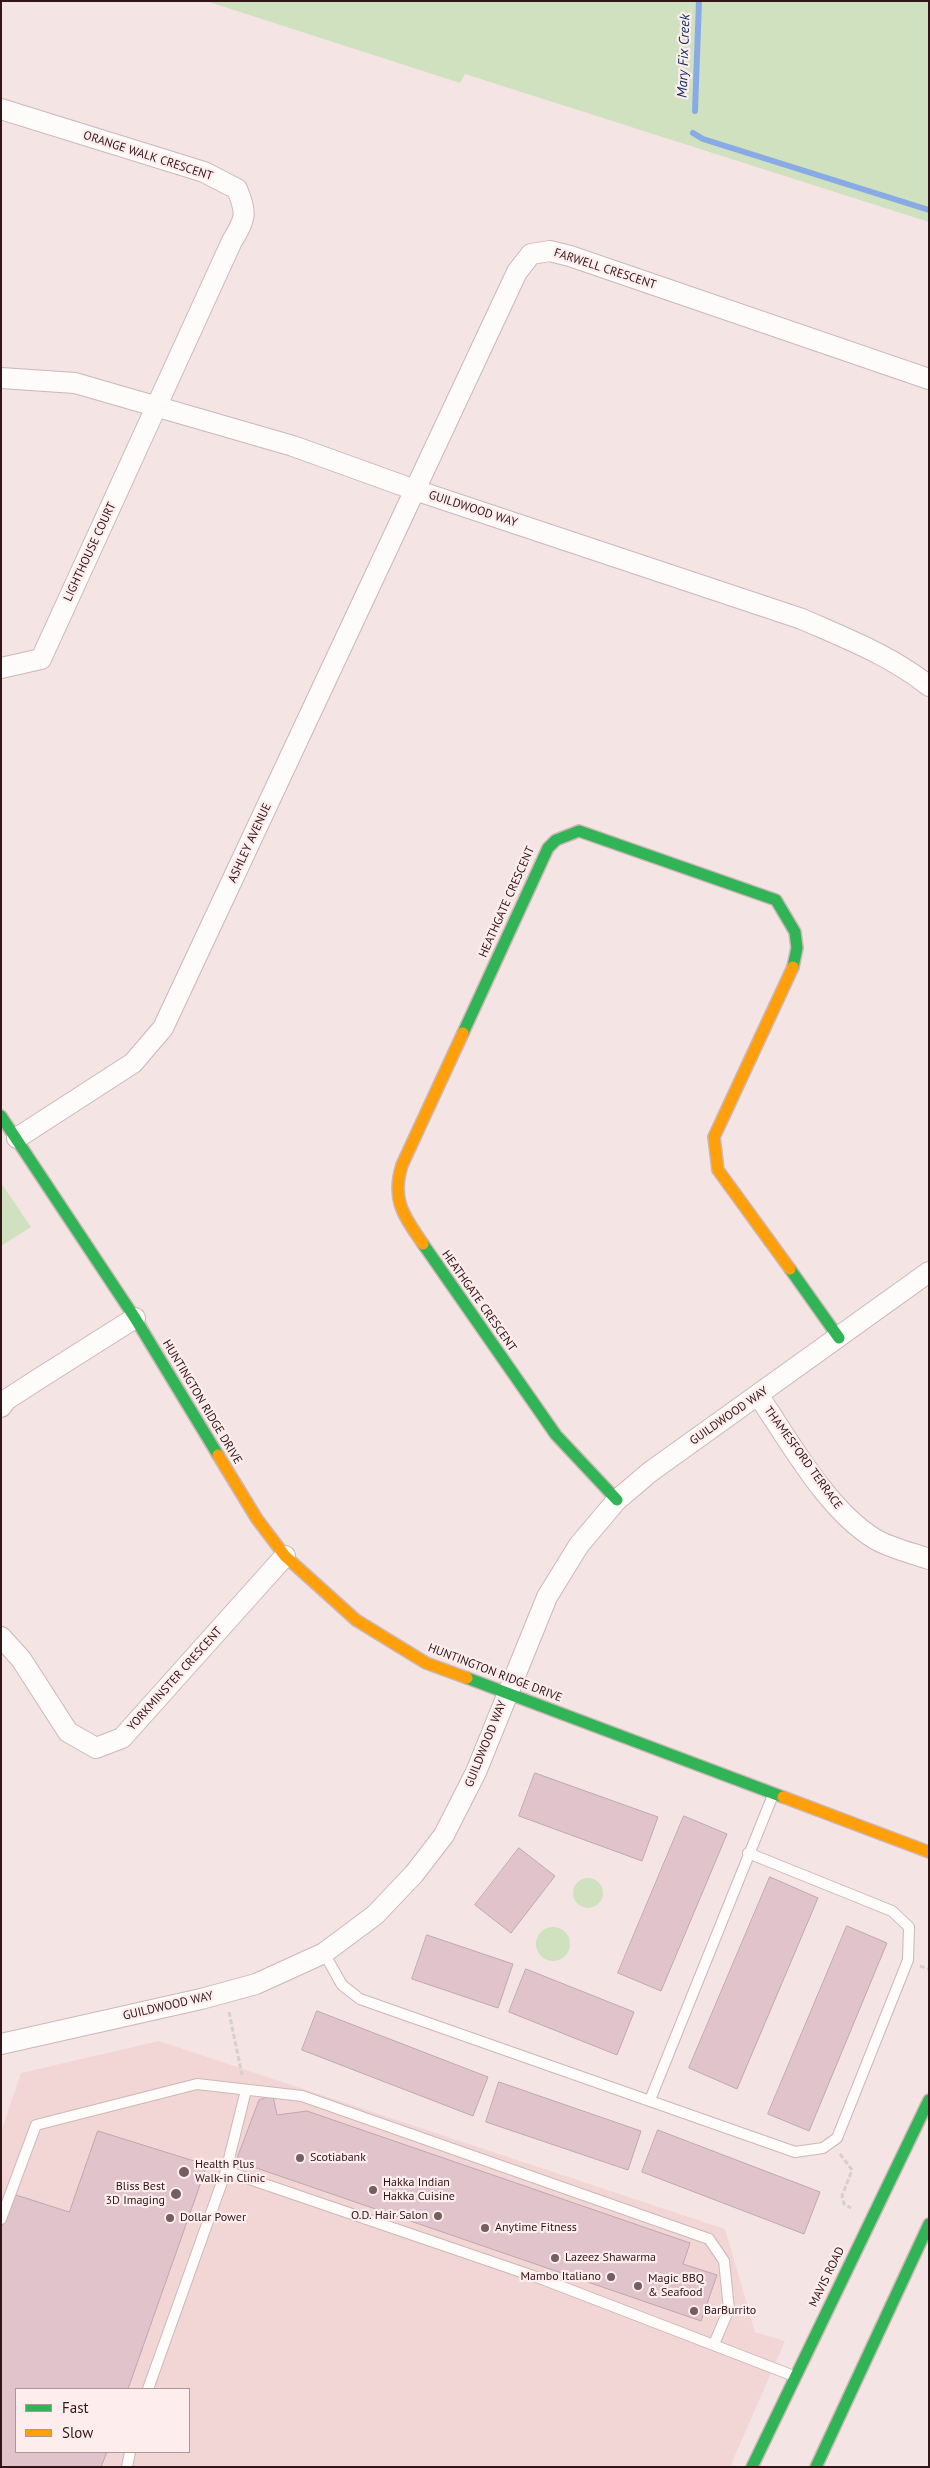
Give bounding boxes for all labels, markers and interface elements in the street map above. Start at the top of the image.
water label: Mary Fix Creek [674,14,694,98]
street label: ORANGE WALK CRESCENT [81,128,215,184]
street label: FARWELL CRESCENT [552,246,658,292]
street label: GUILDWOOD WAY [427,488,519,530]
street label: LIGHTHOUSE COURT [61,500,119,604]
street label: ASHLEY AVENUE [225,801,275,885]
street label: HEATHGATE CRESCENT [476,844,538,960]
street label: HEATHGATE CRESCENT [439,1248,519,1354]
street label: HUNTINGTON RIDGE DRIVE [159,1337,245,1467]
street label: GUILDWOOD WAY [687,1384,771,1448]
street label: THAMESFORD TERRACE [761,1404,845,1512]
street label: YORKMINSTER CRESCENT [125,1624,225,1734]
street label: HUNTINGTON RIDGE DRIVE [426,1641,564,1705]
street label: GUILDWOOD WAY [462,1699,510,1789]
street label: GUILDWOOD WAY [121,1989,215,2023]
place label: Scotiabank [310,2151,366,2165]
marker: Scotiabank [294,2152,306,2164]
place label: Health Plus Walk-in Clinic [195,2158,265,2186]
marker: Health Plus Walk-in Clinic [177,2165,191,2179]
place label: Hakka Indian Hakka Cuisine [383,2176,455,2204]
place label: Bliss Best 3D Imaging [106,2180,165,2208]
marker: Hakka Indian Hakka Cuisine [367,2184,379,2196]
marker: Bliss Best 3D Imaging [169,2187,183,2201]
place label: O.D. Hair Salon [351,2209,428,2223]
marker: O.D. Hair Salon [432,2210,444,2222]
place label: Dollar Power [180,2211,246,2225]
marker: Dollar Power [164,2212,176,2224]
place label: Anytime Fitness [495,2221,577,2235]
marker: Anytime Fitness [479,2222,491,2234]
street label: MAVIS ROAD [806,2245,848,2309]
place label: Lazeez Shawarma [565,2251,656,2265]
marker: Lazeez Shawarma [549,2252,561,2264]
place label: Mambo Italiano [521,2270,601,2284]
marker: Mambo Italiano [605,2271,617,2283]
place label: Magic BBQ & Seafood [648,2272,704,2300]
marker: Magic BBQ & Seafood [632,2280,644,2292]
place label: BarBurrito [704,2304,756,2318]
marker: BarBurrito [688,2305,700,2317]
legend [15,2388,190,2453]
text: Fast [62,2398,89,2417]
text: Slow [62,2423,93,2442]

